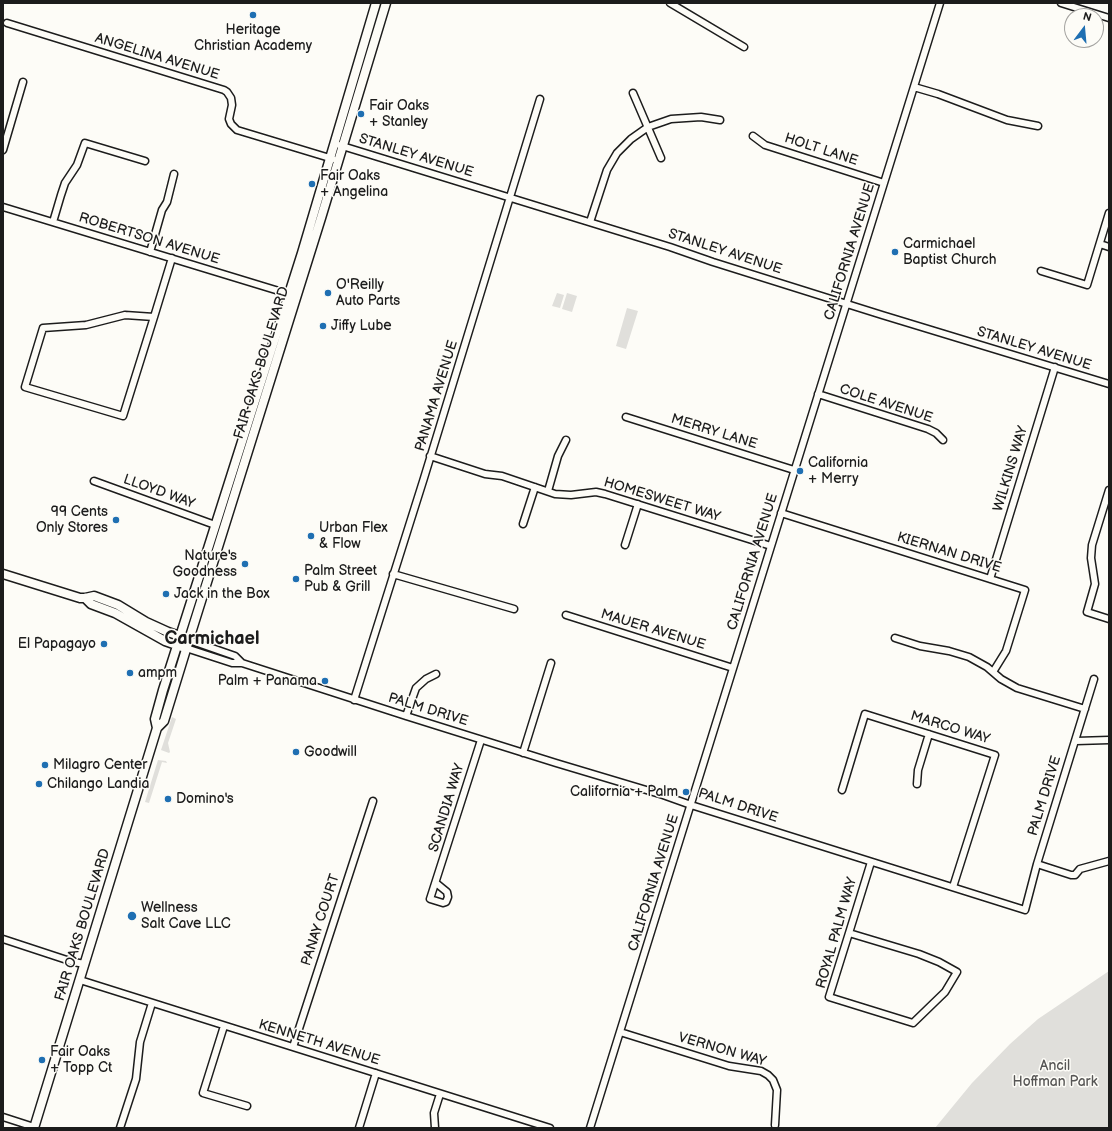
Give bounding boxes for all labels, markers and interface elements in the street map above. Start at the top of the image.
north arrow [1064,8,1104,48]
marker: Heritage Christian Academy [248,10,258,20]
text: N [1081,10,1093,24]
place label: Heritage Christian Academy [194,22,312,54]
street label: ANGELINA AVENUE [93,30,221,84]
place label: Fair Oaks + Stanley [369,98,429,130]
marker: Fair Oaks + Stanley [356,109,366,119]
street label: HOLT LANE [782,130,860,170]
street label: STANLEY AVENUE [357,131,475,181]
place label: Fair Oaks + Angelina [320,168,388,200]
marker: Fair Oaks + Angelina [307,179,317,189]
street label: CALIFORNIA AVENUE [821,181,879,323]
street label: ROBERTSON AVENUE [76,210,222,268]
street label: STANLEY AVENUE [666,226,784,278]
place label: Carmichael Baptist Church [903,236,996,268]
marker: Carmichael Baptist Church [890,247,900,257]
place label: O'Reilly Auto Parts [336,277,400,310]
street label: FAIR OAKS BOULEVARD [231,285,293,441]
marker: O'Reilly Auto Parts [323,288,333,298]
place label: Jiffy Lube [331,318,392,334]
marker: Jiffy Lube [318,321,328,331]
street label: STANLEY AVENUE [975,324,1093,374]
street label: PANAMA AVENUE [412,338,462,454]
street label: COLE AVENUE [837,381,935,427]
street label: MERRY LANE [669,411,759,453]
street label: WILKINS WAY [990,424,1032,514]
place label: California + Merry [808,455,868,488]
marker: California + Merry [795,466,805,476]
street label: LLOYD WAY [121,471,197,513]
street label: HOMESWEET WAY [602,474,722,526]
street label: CALIFORNIA AVENUE [724,491,782,633]
place label: 99 Cents Only Stores [36,504,108,536]
marker: 99 Cents Only Stores [111,515,121,525]
place label: Urban Flex & Flow [319,520,388,552]
street label: KIERNAN DRIVE [895,529,1003,577]
marker: Urban Flex & Flow [306,531,316,541]
place label: Nature's Goodness [173,548,237,580]
marker: Nature's Goodness [240,559,250,569]
place label: Palm Street Pub & Grill [304,563,377,596]
marker: Palm Street Pub & Grill [291,574,301,584]
place label: Jack in the Box [174,586,270,602]
marker: Jack in the Box [161,589,171,599]
street label: MAUER AVENUE [599,606,707,654]
district label: Carmichael [165,628,259,650]
place label: El Papagayo [18,636,96,652]
marker: El Papagayo [99,639,109,649]
place label: ampm [138,665,177,681]
marker: ampm [125,668,135,678]
place label: Palm + Panama [218,673,317,689]
marker: Palm + Panama [320,676,330,686]
street label: PALM DRIVE [386,690,470,730]
street label: MARCO WAY [908,708,992,748]
place label: Goodwill [304,744,357,760]
marker: Goodwill [291,747,301,757]
street label: PALM DRIVE [1025,754,1065,838]
place label: Milagro Center [53,757,147,773]
marker: Milagro Center [40,760,50,770]
street label: SCANDIA WAY [426,762,468,854]
place label: Chilango Landia [47,776,149,792]
marker: Chilango Landia [34,779,44,789]
place label: California + Palm [570,784,678,800]
street label: PALM DRIVE [696,785,780,827]
marker: California + Palm [681,787,691,797]
place label: Domino's [176,791,234,807]
marker: Domino's [163,794,173,804]
street label: CALIFORNIA AVENUE [625,812,683,954]
street label: FAIR OAKS BOULEVARD [52,847,114,1003]
street label: PANAY COURT [298,872,344,968]
street label: ROYAL PALM WAY [813,875,861,991]
place label: Wellness Salt Cave LLC [141,900,231,932]
marker: Wellness Salt Cave LLC [126,910,138,922]
street label: KENNETH AVENUE [256,1017,382,1069]
street label: VERNON WAY [676,1029,768,1071]
place label: Fair Oaks + Topp Ct [50,1044,112,1076]
marker: Fair Oaks + Topp Ct [37,1055,47,1065]
park label: Ancil Hoffman Park [1013,1058,1097,1090]

